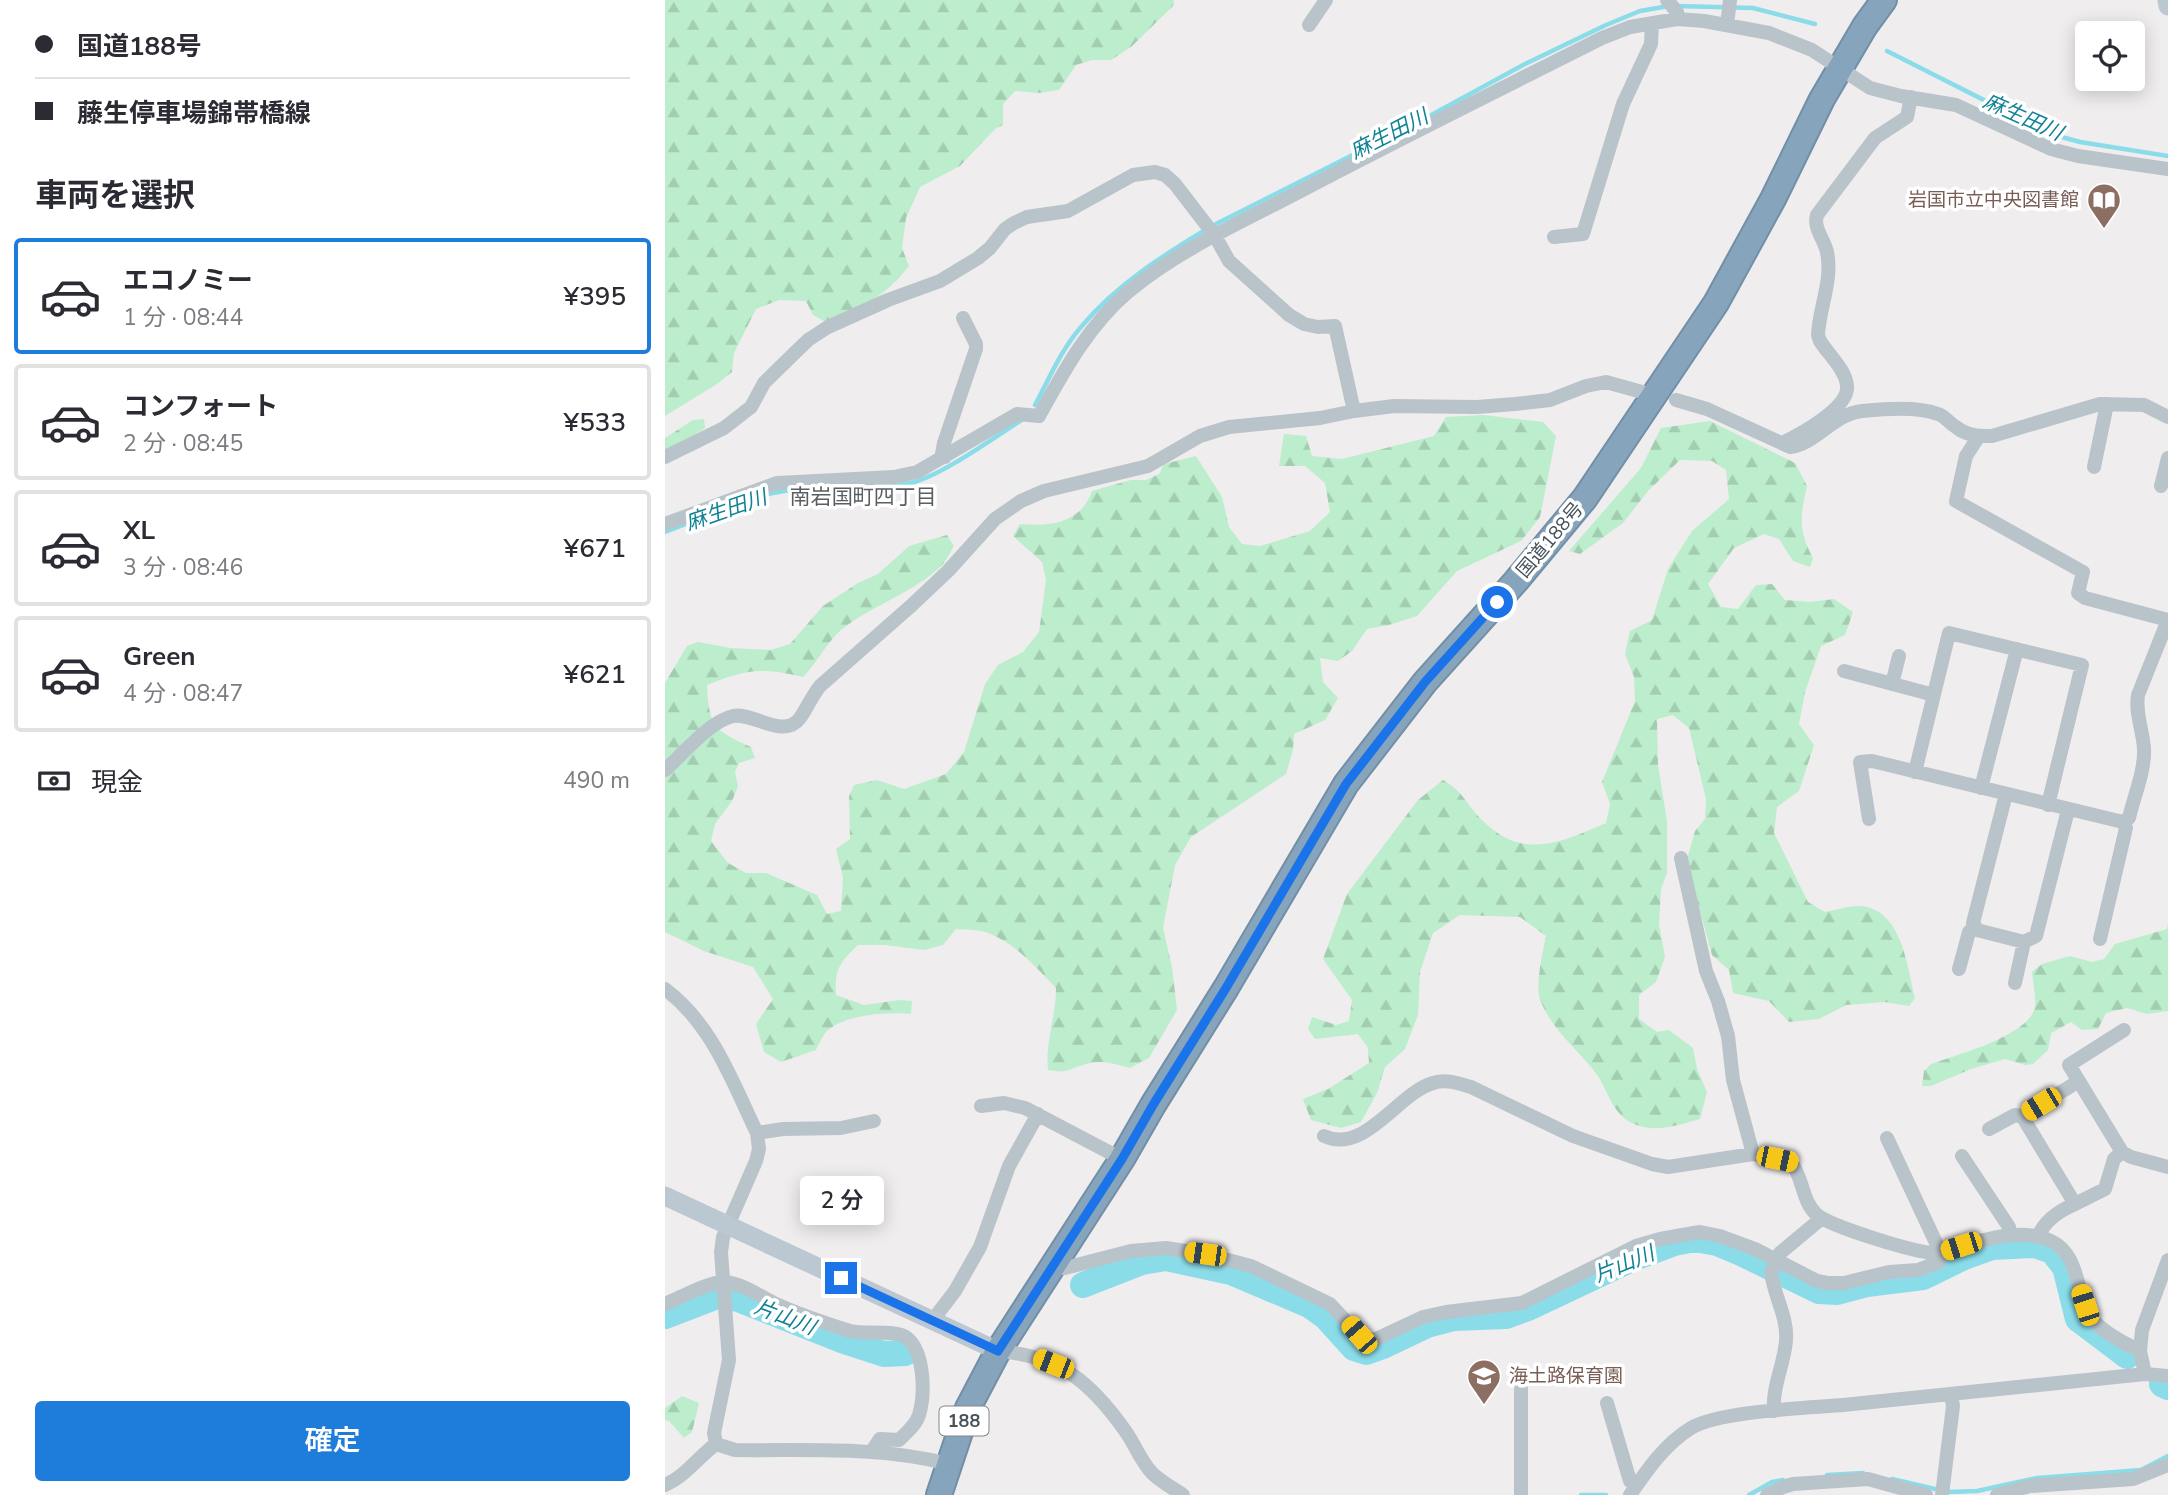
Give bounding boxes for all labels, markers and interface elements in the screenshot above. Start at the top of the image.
map controls [2075,21,2145,91]
button: locate [2075,21,2145,91]
text: 国道188号 [77,29,202,64]
water label: 麻生田川 [1979,87,2069,148]
text: 藤生停車場錦帯橋線 [77,96,311,131]
water label: 麻生田川 [1345,102,1435,166]
text: 車両を選択 [35,174,195,217]
library icon: 岩国市立中央図書館 [2085,181,2123,230]
place label: 岩国市立中央図書館 [1908,187,2079,213]
text: エコノミー [123,263,253,298]
icon: car [39,265,102,328]
text: ¥395 [564,279,626,314]
text: 1 分 · 08:44 [123,302,243,333]
text: コンフォート [123,389,278,424]
icon: car [39,391,102,454]
text: ¥533 [564,405,626,440]
text: 2 分 · 08:45 [123,428,243,459]
water label: 麻生田川 [682,482,772,537]
district label: 南岩国町四丁目 [790,483,937,511]
street label: 国道188号 [1511,497,1589,583]
text: XL [123,513,155,548]
icon: car [39,517,102,580]
text: ¥671 [564,531,626,566]
text: 3 分 · 08:46 [123,552,243,583]
route start [1481,586,1513,618]
text: Green [123,639,196,674]
icon: car [39,643,102,706]
text: ¥621 [564,657,626,692]
text: 4 分 · 08:47 [123,678,243,709]
icon: cash [35,762,73,800]
text: 現金 [91,765,143,800]
text: 490 m [563,765,630,796]
car [2018,1084,2065,1124]
car [1755,1144,1800,1174]
callout: 2 分 [799,1176,883,1226]
text: 2 分 [821,1185,863,1216]
car [1938,1230,1985,1262]
water label: 片山川 [1590,1238,1660,1289]
car [1183,1241,1228,1267]
route end [825,1262,857,1294]
car [2069,1282,2102,1328]
water label: 片山川 [751,1293,821,1342]
car [1338,1312,1381,1358]
car [1030,1347,1077,1381]
school or university icon: 海土路保育園 [1465,1357,1503,1406]
place label: 海土路保育園 [1509,1363,1623,1389]
button: 確定 [35,1401,630,1481]
road number: 188 [939,1406,989,1436]

